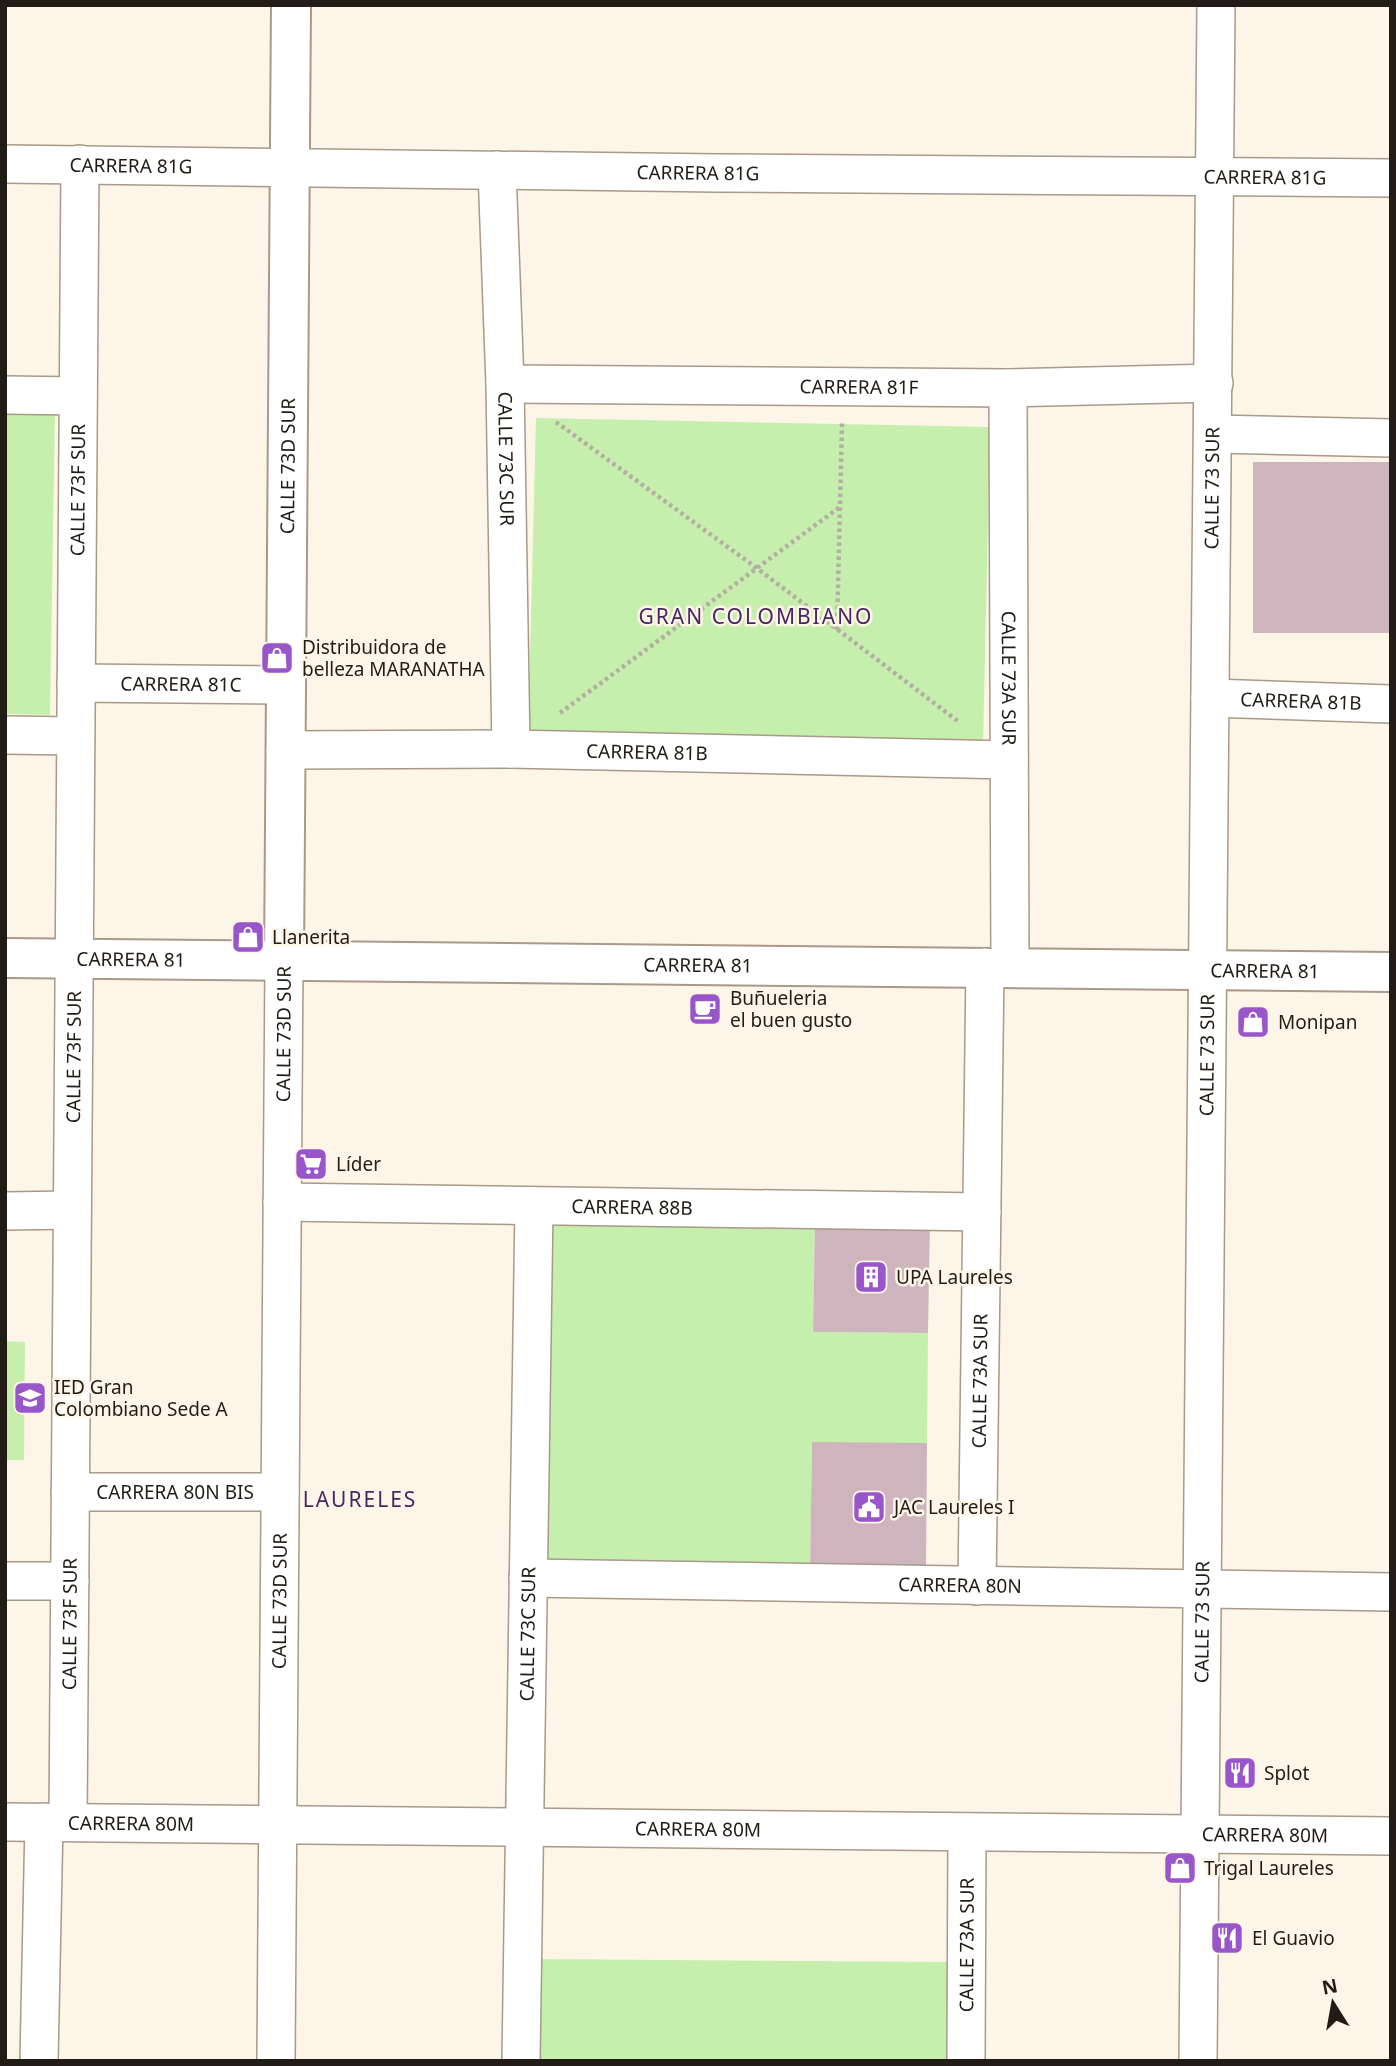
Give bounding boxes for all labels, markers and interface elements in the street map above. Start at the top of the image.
street label: CARRERA 81G [69,152,193,179]
street label: CARRERA 81G [636,159,760,186]
street label: CARRERA 81G [1203,164,1326,191]
street label: CARRERA 81F [799,373,919,400]
street label: CALLE 73C SUR [492,391,520,526]
street label: CALLE 73D SUR [274,398,301,534]
street label: CALLE 73F SUR [64,424,91,556]
street label: CALLE 73 SUR [1198,427,1225,549]
district label: GRAN COLOMBIANO [638,602,874,630]
street label: CALLE 73A SUR [996,611,1022,746]
place label: Distribuidora de belleza MARANATHA [302,634,485,682]
shop icon: Distribuidora de belleza MARANATHA [258,639,296,677]
street label: CARRERA 81C [120,670,242,698]
street label: CARRERA 81B [1240,686,1362,716]
street label: CARRERA 81B [586,738,708,766]
shop icon: Llanerita [229,918,267,956]
place label: Llanerita [272,924,350,950]
street label: CARRERA 81 [76,946,186,973]
street label: CARRERA 81 [643,951,753,979]
street label: CARRERA 81 [1210,957,1320,984]
street label: CALLE 73D SUR [270,966,297,1102]
place label: Buñueleria el buen gusto [730,985,852,1033]
cafe icon: Buñueleria el buen gusto [686,990,724,1028]
street label: CALLE 73F SUR [60,991,87,1123]
street label: CALLE 73 SUR [1193,994,1220,1116]
shop icon: Monipan [1234,1003,1272,1041]
place label: Monipan [1278,1009,1357,1035]
supermarket icon: Líder [292,1145,330,1183]
place label: Líder [336,1151,381,1177]
street label: CARRERA 88B [571,1193,693,1221]
building icon: UPA Laureles [852,1258,890,1296]
place label: UPA Laureles [896,1264,1013,1290]
street label: CALLE 73A SUR [966,1313,994,1449]
place label: IED Gran Colombiano Sede A [54,1374,229,1422]
school or university icon: IED Gran Colombiano Sede A [11,1379,49,1417]
street label: CARRERA 80N BIS [96,1479,254,1505]
district label: LAURELES [303,1485,417,1513]
public building icon: JAC Laureles I [850,1488,888,1526]
place label: JAC Laureles I [892,1494,1015,1520]
street label: CALLE 73D SUR [266,1533,293,1669]
street label: CALLE 73F SUR [56,1558,83,1690]
street label: CALLE 73 SUR [1188,1560,1215,1683]
street label: CALLE 73C SUR [513,1566,542,1701]
street label: CARRERA 80N [898,1571,1022,1599]
restaurant icon: Splot [1221,1754,1259,1792]
place label: Splot [1264,1760,1310,1786]
street label: CARRERA 80M [68,1810,194,1837]
street label: CARRERA 80M [635,1815,761,1843]
street label: CARRERA 80M [1202,1821,1328,1848]
shop icon: Trigal Laureles [1161,1849,1199,1887]
place label: Trigal Laureles [1204,1855,1334,1881]
street label: CALLE 73A SUR [953,1877,980,2012]
restaurant icon: El Guavio [1208,1919,1246,1957]
place label: El Guavio [1252,1925,1335,1951]
north arrow [1298,1968,1368,2038]
text: N [1320,1972,1340,2001]

